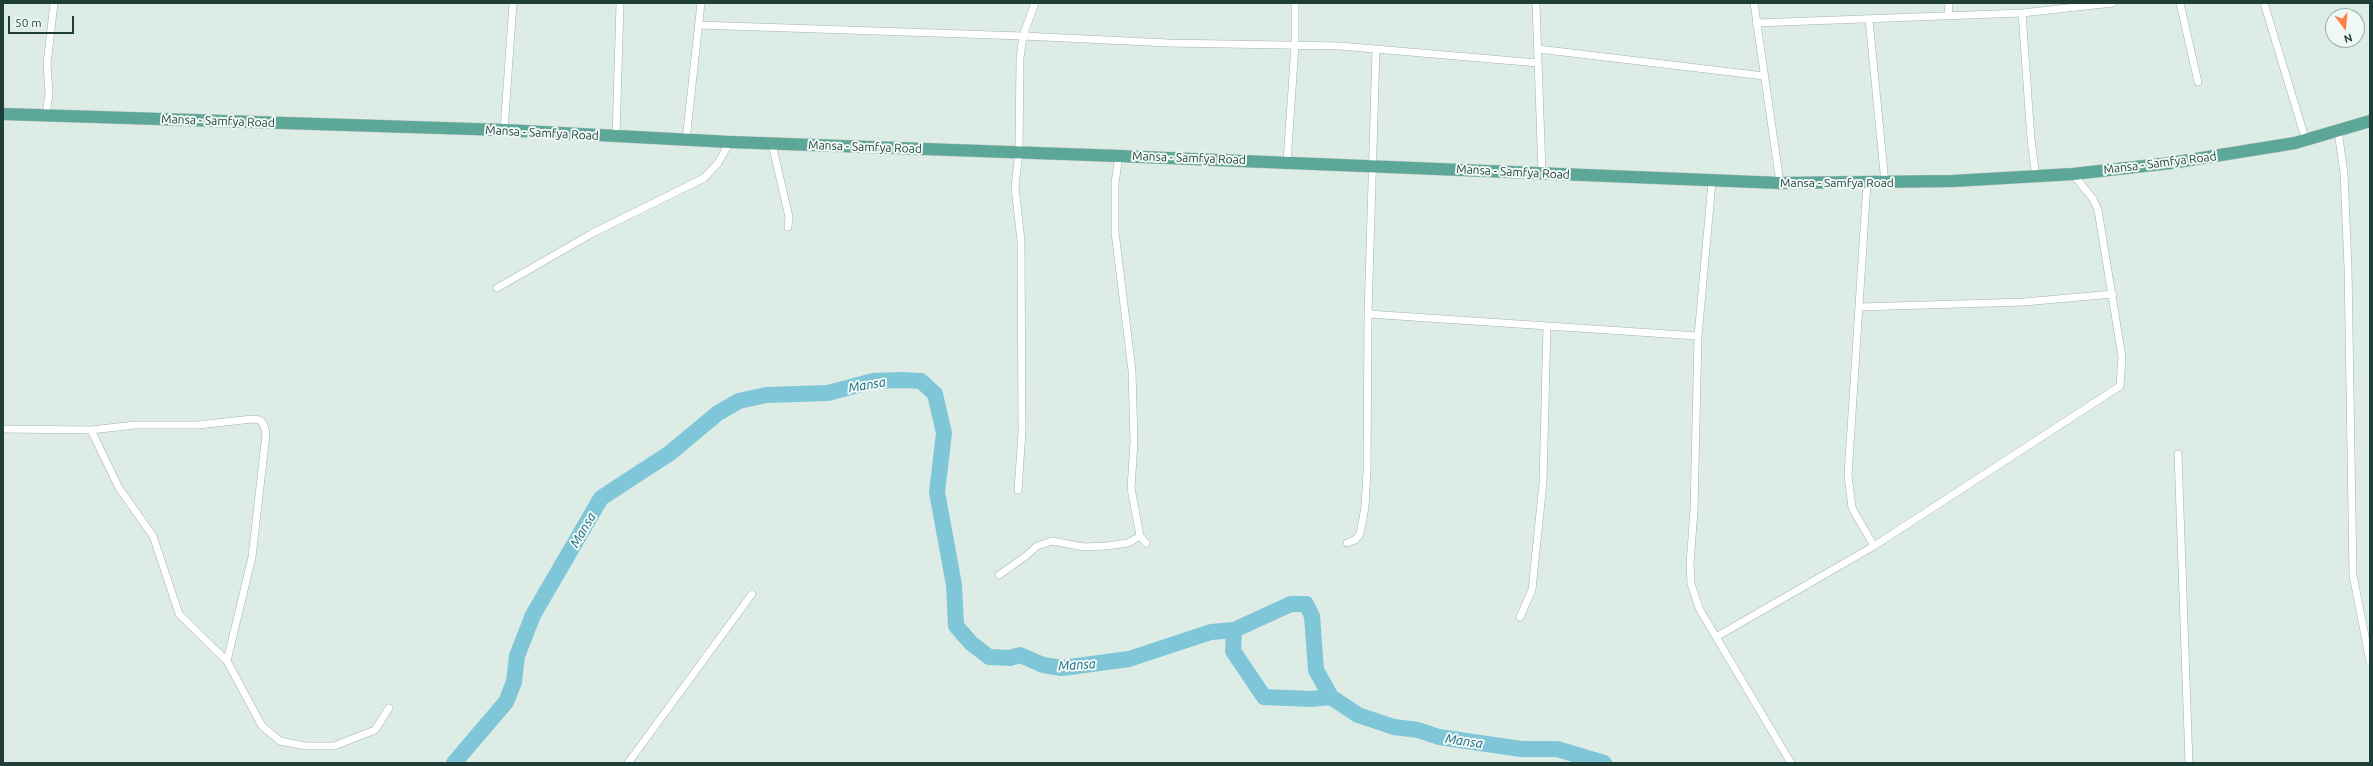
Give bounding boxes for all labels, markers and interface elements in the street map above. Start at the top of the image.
scale bar [10,8,76,34]
north arrow [2325,8,2365,48]
text: 50 m [15,16,42,29]
text: N [2342,32,2354,45]
street label: Mansa - Samfya Road [161,112,275,130]
street label: Mansa - Samfya Road [485,123,599,143]
street label: Mansa - Samfya Road [808,138,922,156]
street label: Mansa - Samfya Road [1132,149,1246,167]
street label: Mansa - Samfya Road [2103,149,2217,177]
street label: Mansa - Samfya Road [1456,162,1570,182]
street label: Mansa - Samfya Road [1780,176,1894,190]
water label: Mansa [847,374,887,396]
water label: Mansa [567,510,599,550]
water label: Mansa [1058,656,1096,674]
water label: Mansa [1444,731,1484,751]

